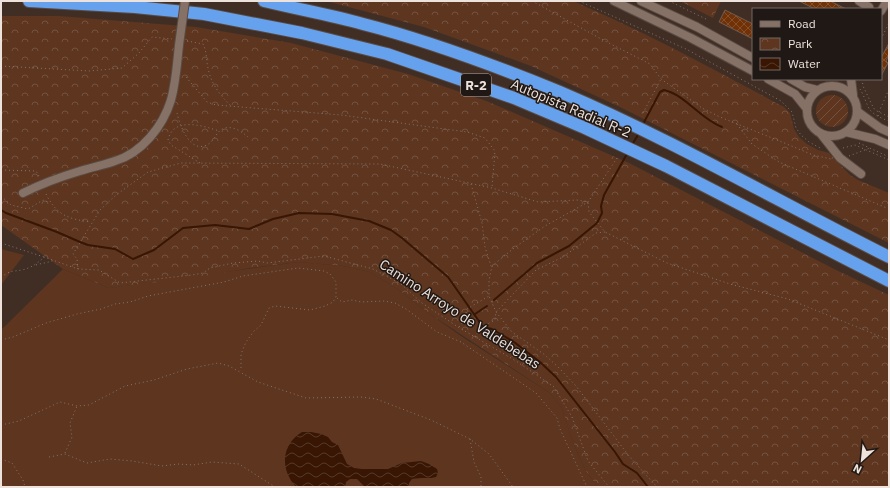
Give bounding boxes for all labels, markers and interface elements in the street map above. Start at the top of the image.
legend [752,8,882,80]
text: Road [788,16,816,31]
text: Park [788,36,813,51]
text: Water [788,56,821,71]
road number: R-2 [461,74,491,96]
street label: Autopista Radial R-2 [508,75,634,141]
street label: Camino Arroyo de Valdebebas [376,255,544,373]
north arrow [842,440,882,480]
text: N [851,461,864,477]

